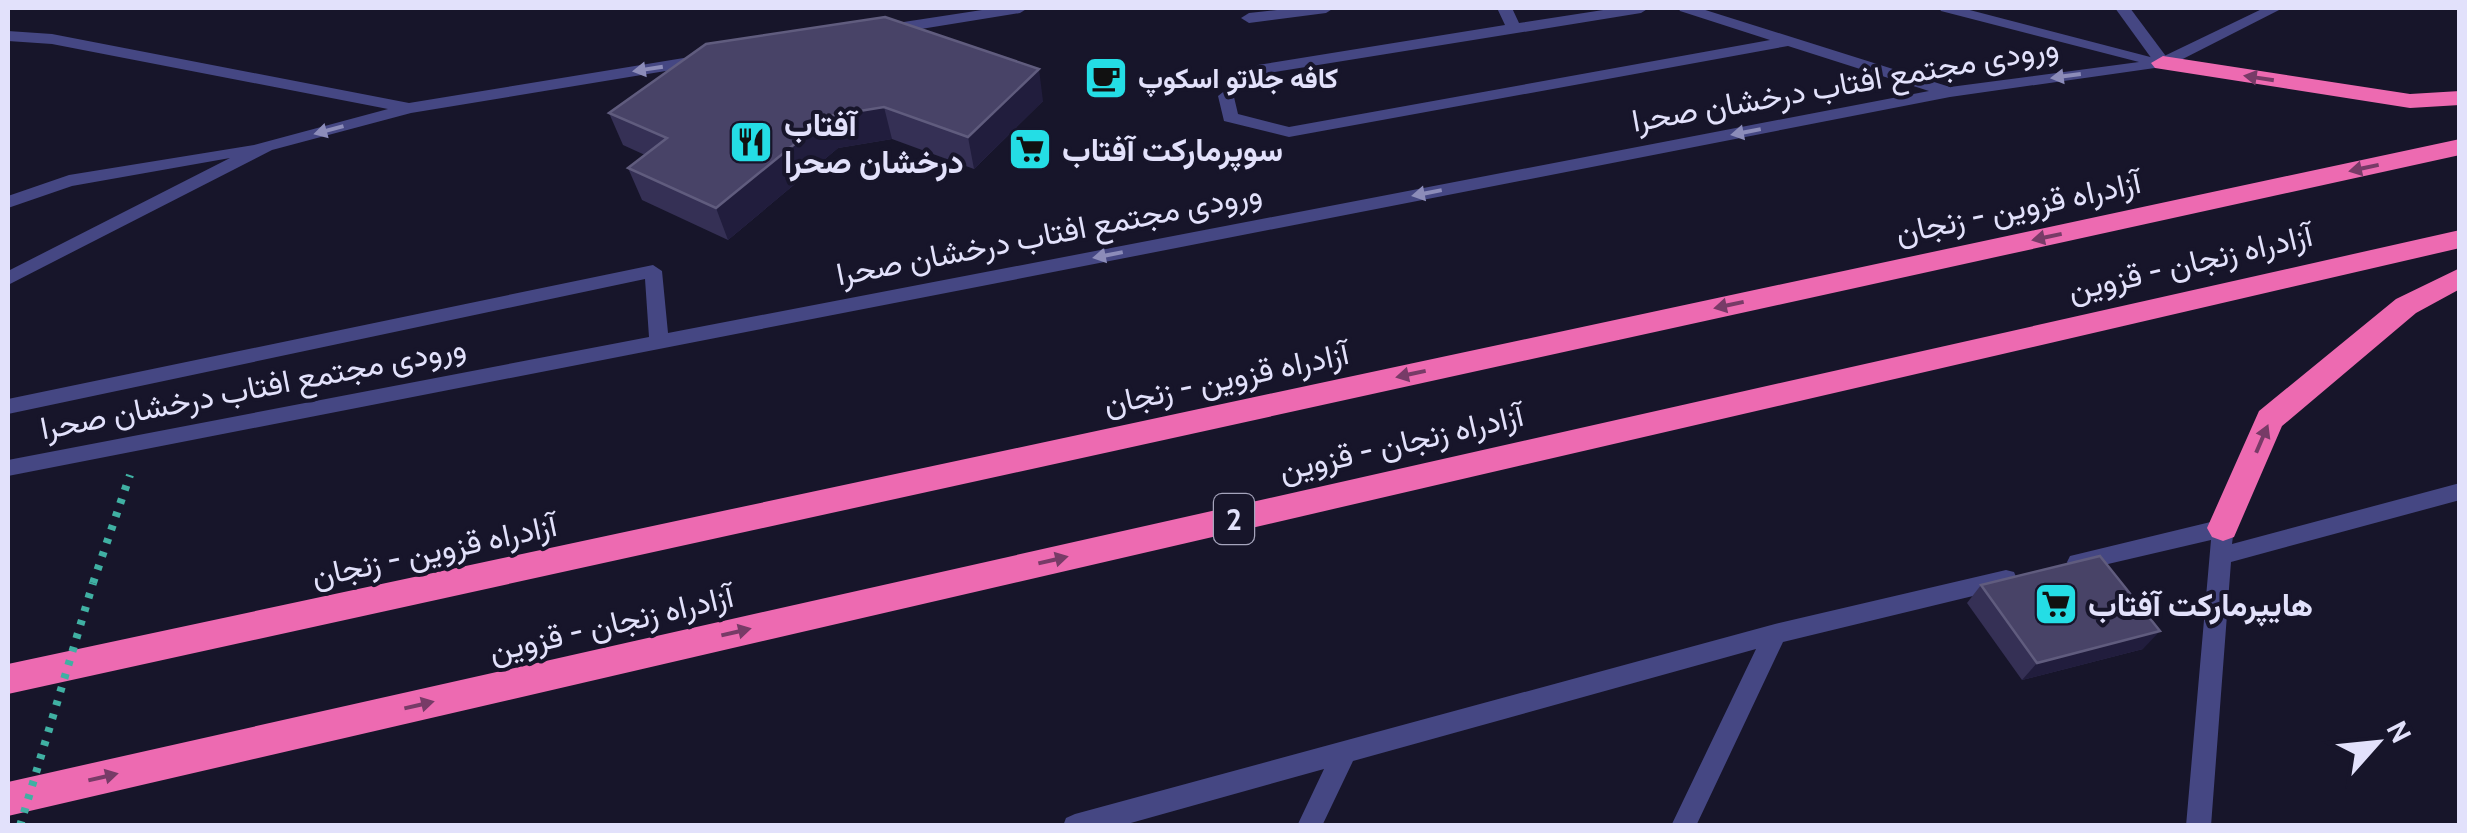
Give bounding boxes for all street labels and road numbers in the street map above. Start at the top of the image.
street label: ورودی مجتمع افتاب درخشان صحرا [1629,26,2062,143]
street label: آزادراه قزوین - زنجان [1892,161,2147,253]
street label: ورودی مجتمع افتاب درخشان صحرا [833,173,1266,296]
street label: آزادراه زنجان - قزوین [2064,214,2319,310]
street label: ورودی مجتمع افتاب درخشان صحرا [37,327,470,450]
street label: آزادراه قزوین - زنجان [1100,332,1355,424]
street label: آزادراه زنجان - قزوین [1275,394,1530,490]
road number: 2 [1214,494,1254,544]
street label: آزادراه قزوین - زنجان [308,504,563,596]
street label: آزادراه زنجان - قزوین [485,575,740,671]

